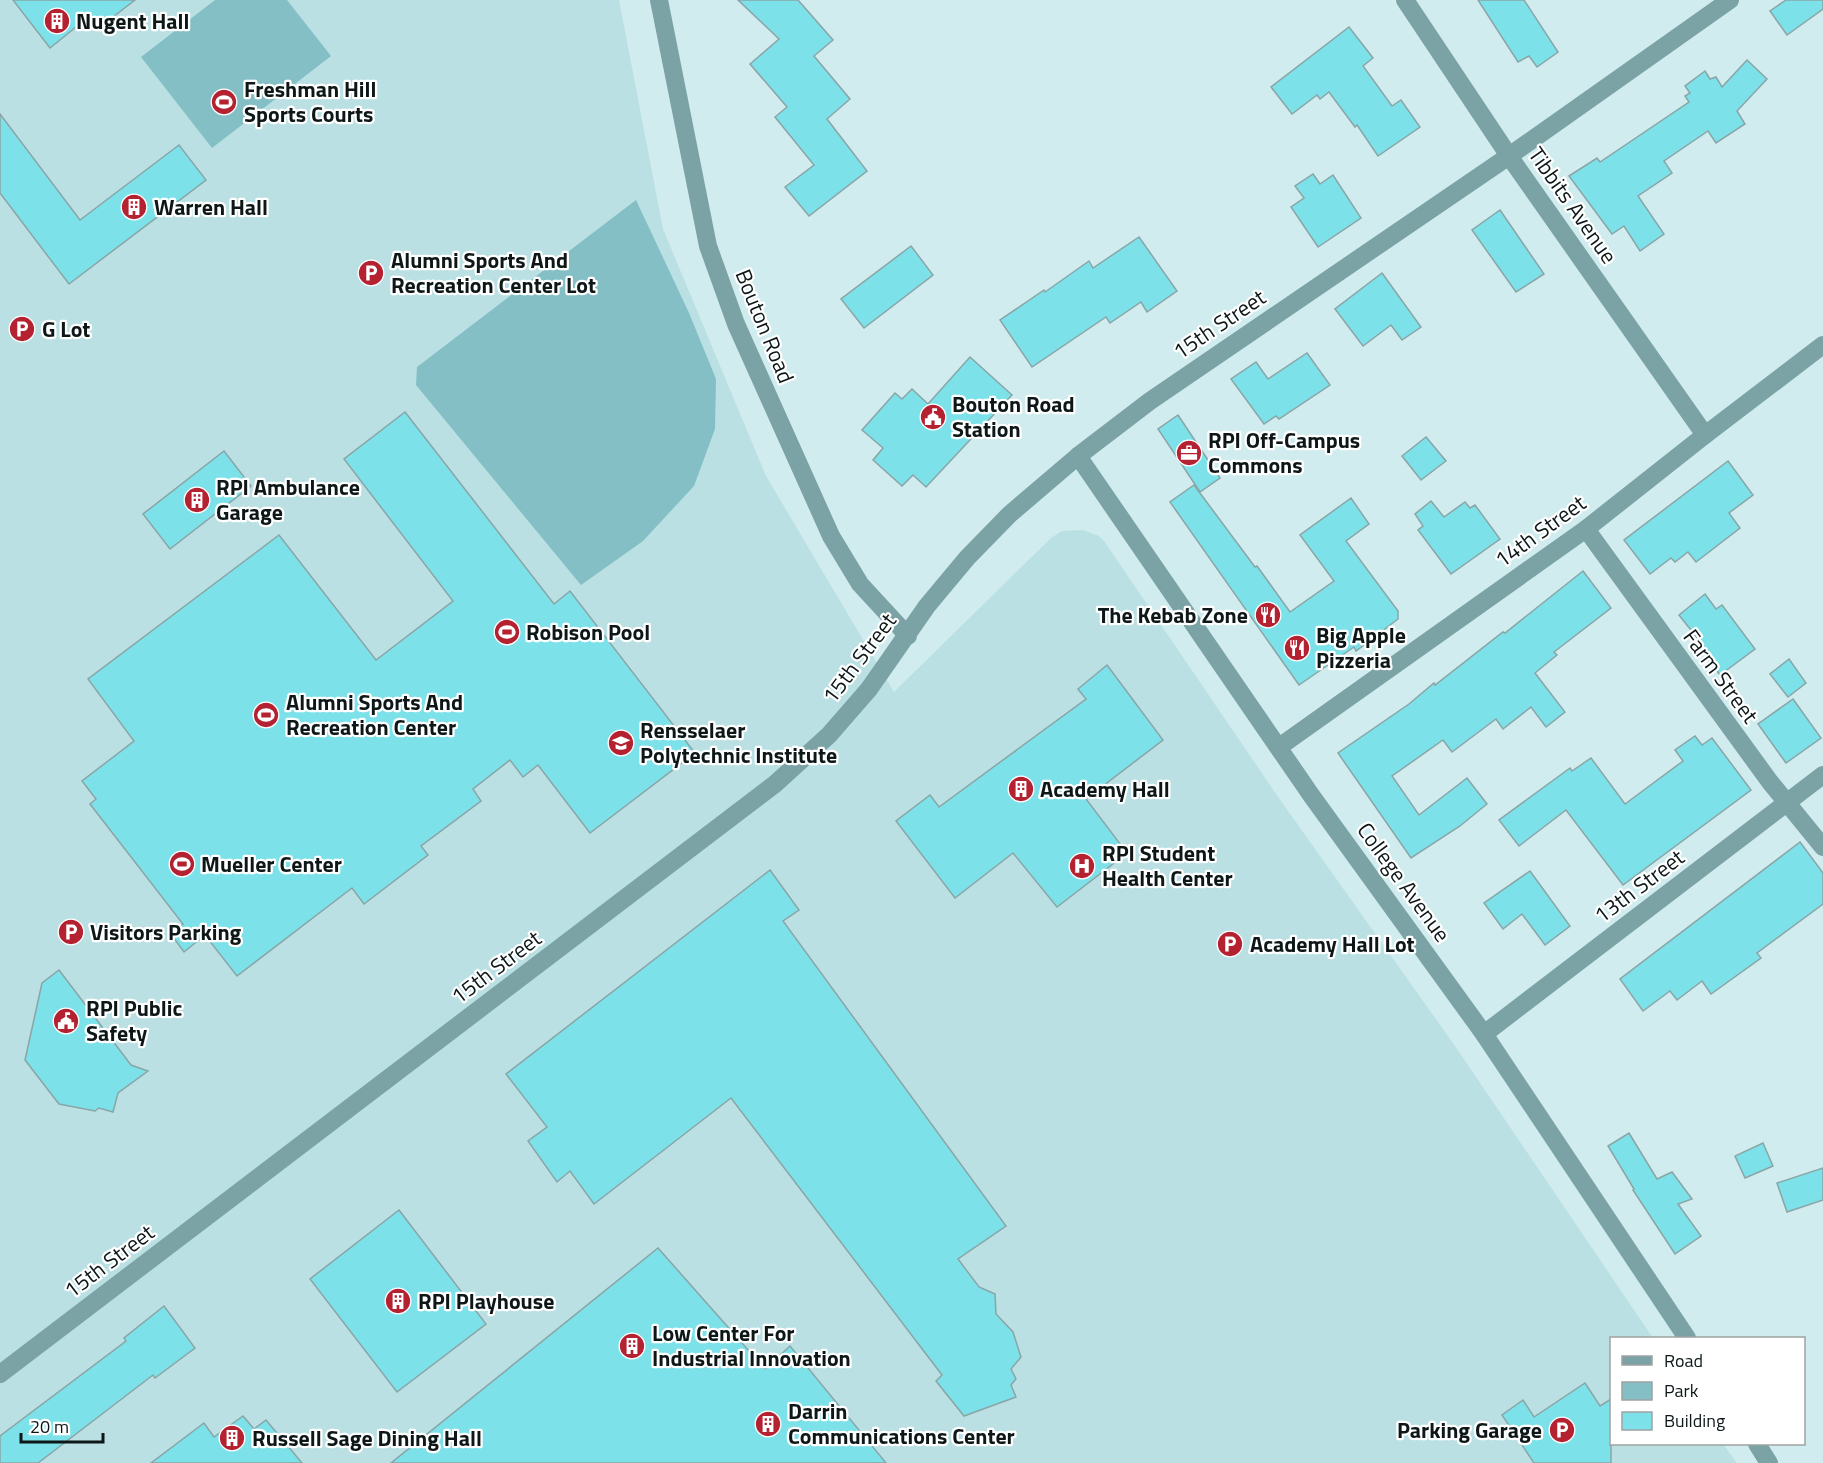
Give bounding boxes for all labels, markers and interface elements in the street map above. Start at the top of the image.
place label: Nugent Hall [76,4,189,38]
building icon: Nugent Hall [42,6,72,36]
place label: Freshman Hill Sports Courts [244,72,376,131]
sports icon: Freshman Hill Sports Courts [209,87,239,117]
street label: Tibbits Avenue [1520,140,1626,270]
place label: Warren Hall [154,190,268,224]
building icon: Warren Hall [119,192,149,222]
place label: Alumni Sports And Recreation Center Lot [391,243,596,302]
parking icon: Alumni Sports And Recreation Center Lot [356,258,386,288]
street label: Bouton Road [727,264,803,388]
street label: 15th Street [1166,280,1273,368]
place label: G Lot [42,312,90,346]
parking icon: G Lot [7,314,37,344]
place label: Bouton Road Station [952,387,1074,446]
public building icon: Bouton Road Station [918,402,948,432]
place label: RPI Off-Campus Commons [1208,423,1360,482]
office icon: RPI Off-Campus Commons [1174,438,1204,468]
place label: RPI Ambulance Garage [216,470,360,529]
building icon: RPI Ambulance Garage [182,485,212,515]
street label: 14th Street [1487,486,1593,576]
place label: The Kebab Zone [1098,598,1248,632]
restaurant icon: The Kebab Zone [1253,600,1283,630]
street label: 15th Street [814,605,905,710]
place label: Robison Pool [526,615,650,649]
sports icon: Robison Pool [492,617,522,647]
place label: Big Apple Pizzeria [1316,618,1406,677]
street label: Farm Street [1675,622,1767,730]
restaurant icon: Big Apple Pizzeria [1282,633,1312,663]
place label: Alumni Sports And Recreation Center [286,685,463,744]
sports icon: Alumni Sports And Recreation Center [251,700,281,730]
place label: Rensselaer Polytechnic Institute [640,713,837,772]
school or university icon: Rensselaer Polytechnic Institute [606,728,636,758]
place label: Academy Hall [1040,772,1170,806]
building icon: Academy Hall [1006,774,1036,804]
street label: College Avenue [1349,815,1459,949]
place label: RPI Student Health Center [1102,836,1233,895]
street label: 13th Street [1587,840,1692,931]
place label: Mueller Center [201,847,342,881]
sports icon: Mueller Center [167,849,197,879]
hospital icon: RPI Student Health Center [1067,851,1097,881]
place label: Visitors Parking [90,915,242,949]
parking icon: Visitors Parking [56,917,86,947]
street label: 15th Street [444,921,549,1012]
place label: Academy Hall Lot [1250,927,1415,961]
parking icon: Academy Hall Lot [1215,929,1245,959]
place label: RPI Public Safety [86,991,182,1050]
public building icon: RPI Public Safety [51,1006,81,1036]
street label: 15th Street [57,1215,162,1306]
place label: RPI Playhouse [418,1284,554,1318]
building icon: RPI Playhouse [383,1286,413,1316]
place label: Low Center For Industrial Innovation [652,1316,851,1375]
building icon: Low Center For Industrial Innovation [617,1331,647,1361]
legend [1610,1337,1805,1445]
text: Road [1664,1347,1703,1374]
text: Park [1664,1377,1699,1404]
place label: Darrin Communications Center [788,1394,1015,1453]
scale bar [21,1406,104,1444]
text: Building [1664,1407,1725,1434]
building icon: Darrin Communications Center [753,1409,783,1439]
text: 20 m [30,1413,69,1440]
place label: Parking Garage [1397,1413,1542,1447]
parking icon: Parking Garage [1547,1415,1577,1445]
place label: Russell Sage Dining Hall [252,1421,482,1455]
building icon: Russell Sage Dining Hall [217,1423,247,1453]

